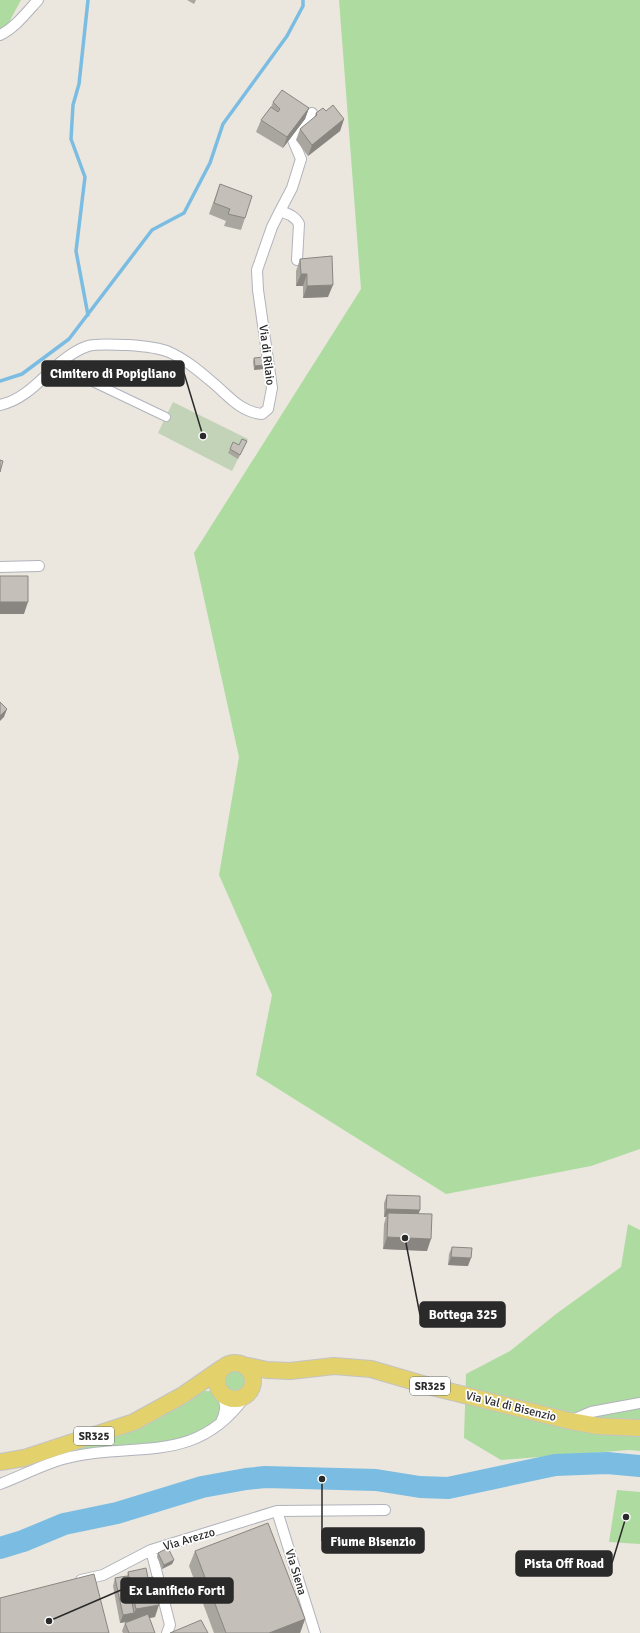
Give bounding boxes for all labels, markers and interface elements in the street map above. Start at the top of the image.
street label: Via di Rilaio [255,324,278,386]
callout: Cimitero di Popigliano [42,361,184,386]
text: Cimitero di Popigliano [50,366,176,382]
callout: Bottega 325 [420,1302,505,1327]
text: Bottega 325 [429,1307,497,1323]
road number: SR325 [410,1377,450,1395]
street label: Via Val di Bisenzio [464,1388,558,1425]
road number: SR325 [74,1427,114,1445]
street label: Via Arezzo [162,1525,217,1554]
callout: Fiume Bisenzio [322,1528,424,1553]
text: Fiume Bisenzio [330,1534,416,1550]
street label: Via Siena [281,1547,310,1597]
callout: Pista Off Road [516,1551,612,1576]
text: Pista Off Road [524,1556,604,1572]
callout: Ex Lanificio Forti [121,1578,233,1603]
text: Ex Lanificio Forti [129,1583,225,1599]

